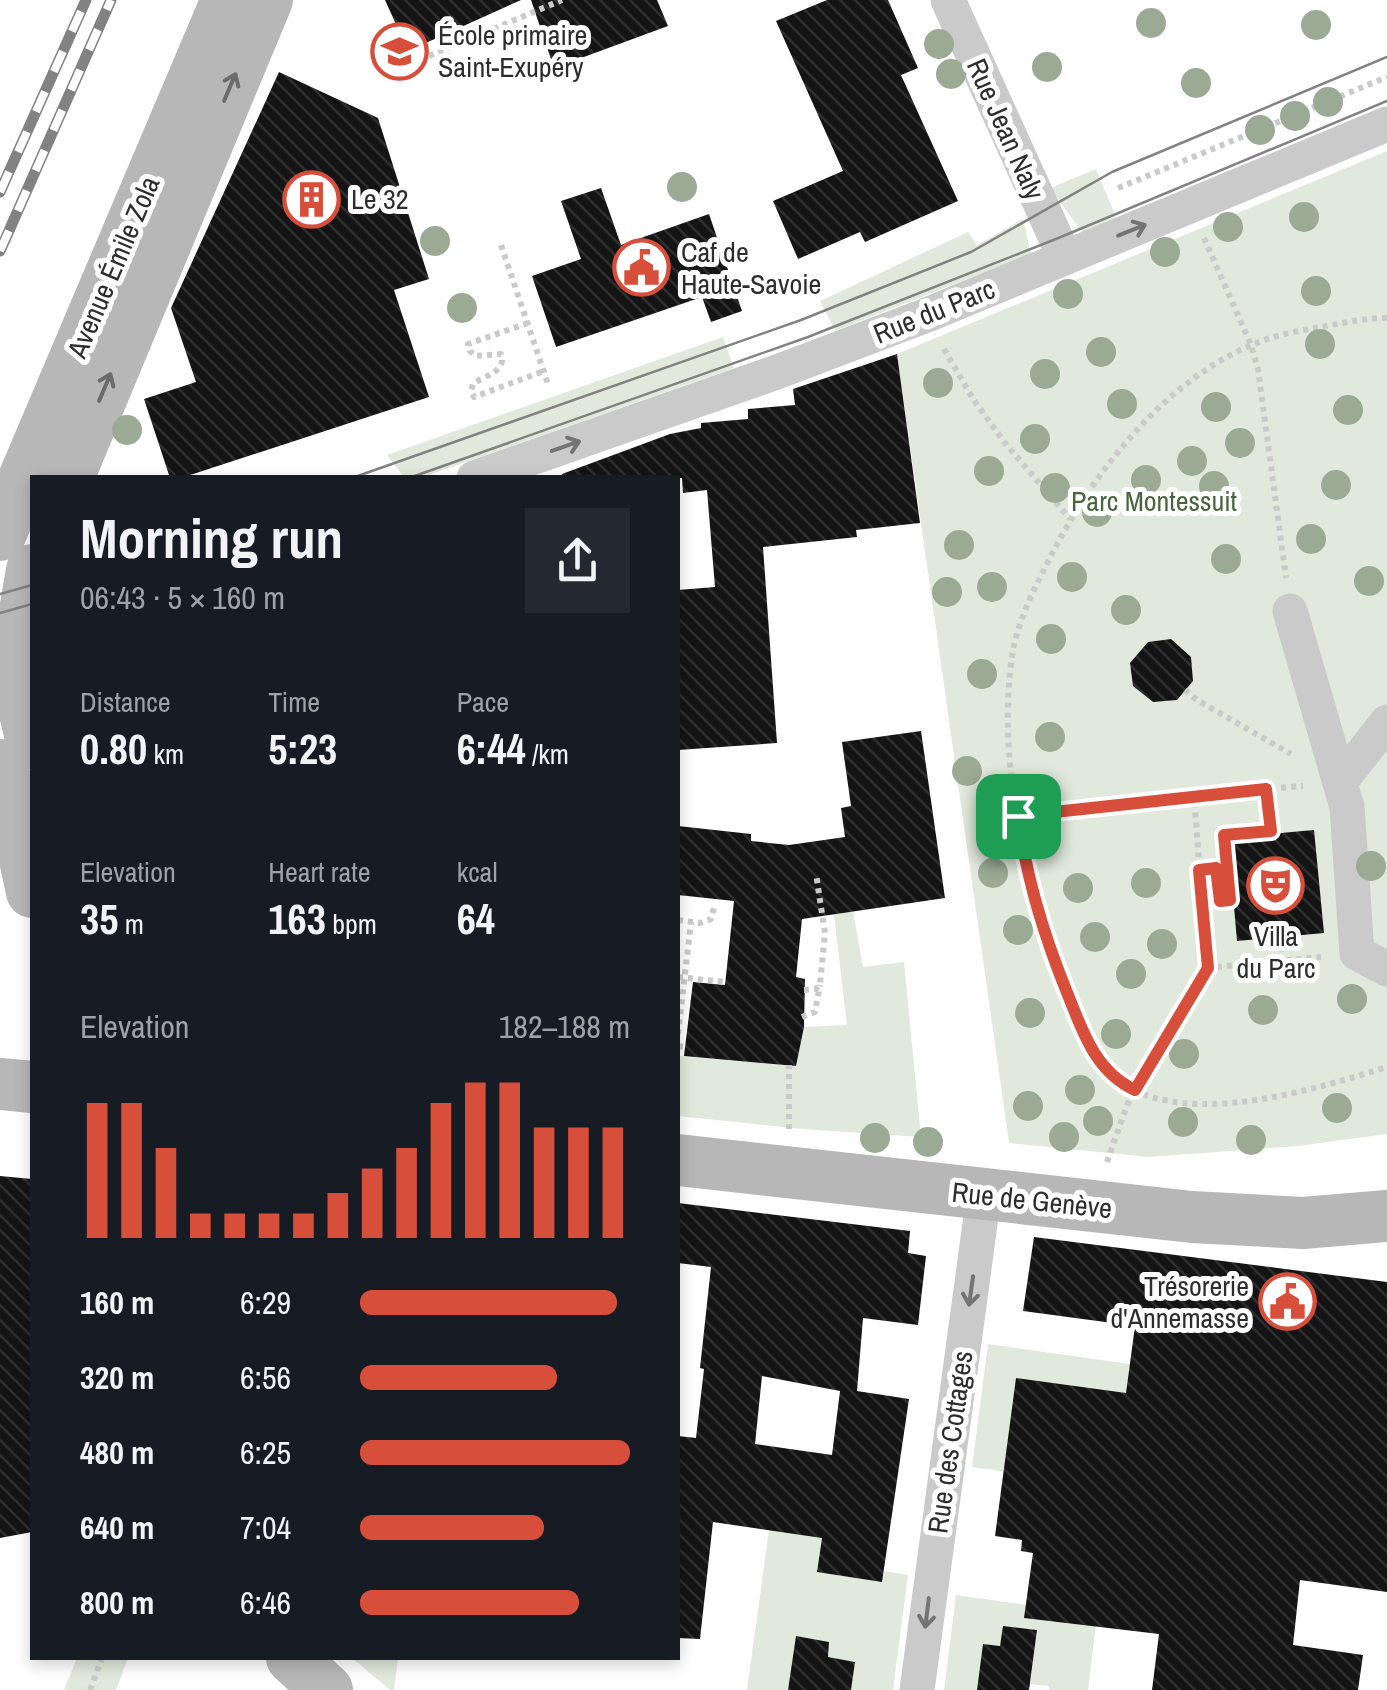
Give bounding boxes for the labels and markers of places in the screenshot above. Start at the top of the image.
place label: École primaire Saint-Exupéry [438,16,587,86]
school or university icon: École primaire Saint-Exupéry [369,21,429,81]
building icon: Le 32 [282,169,342,229]
place label: Le 32 [351,180,408,218]
place label: Caf de Haute-Savoie [681,233,821,303]
public building icon: Caf de Haute-Savoie [612,238,672,298]
pin [976,774,1061,859]
theatre icon: Villa du Parc [1246,855,1306,915]
place label: Villa du Parc [1236,917,1316,987]
place label: Trésorerie d'Annemasse [1111,1267,1249,1337]
public building icon: Trésorerie d'Annemasse [1258,1272,1318,1332]

